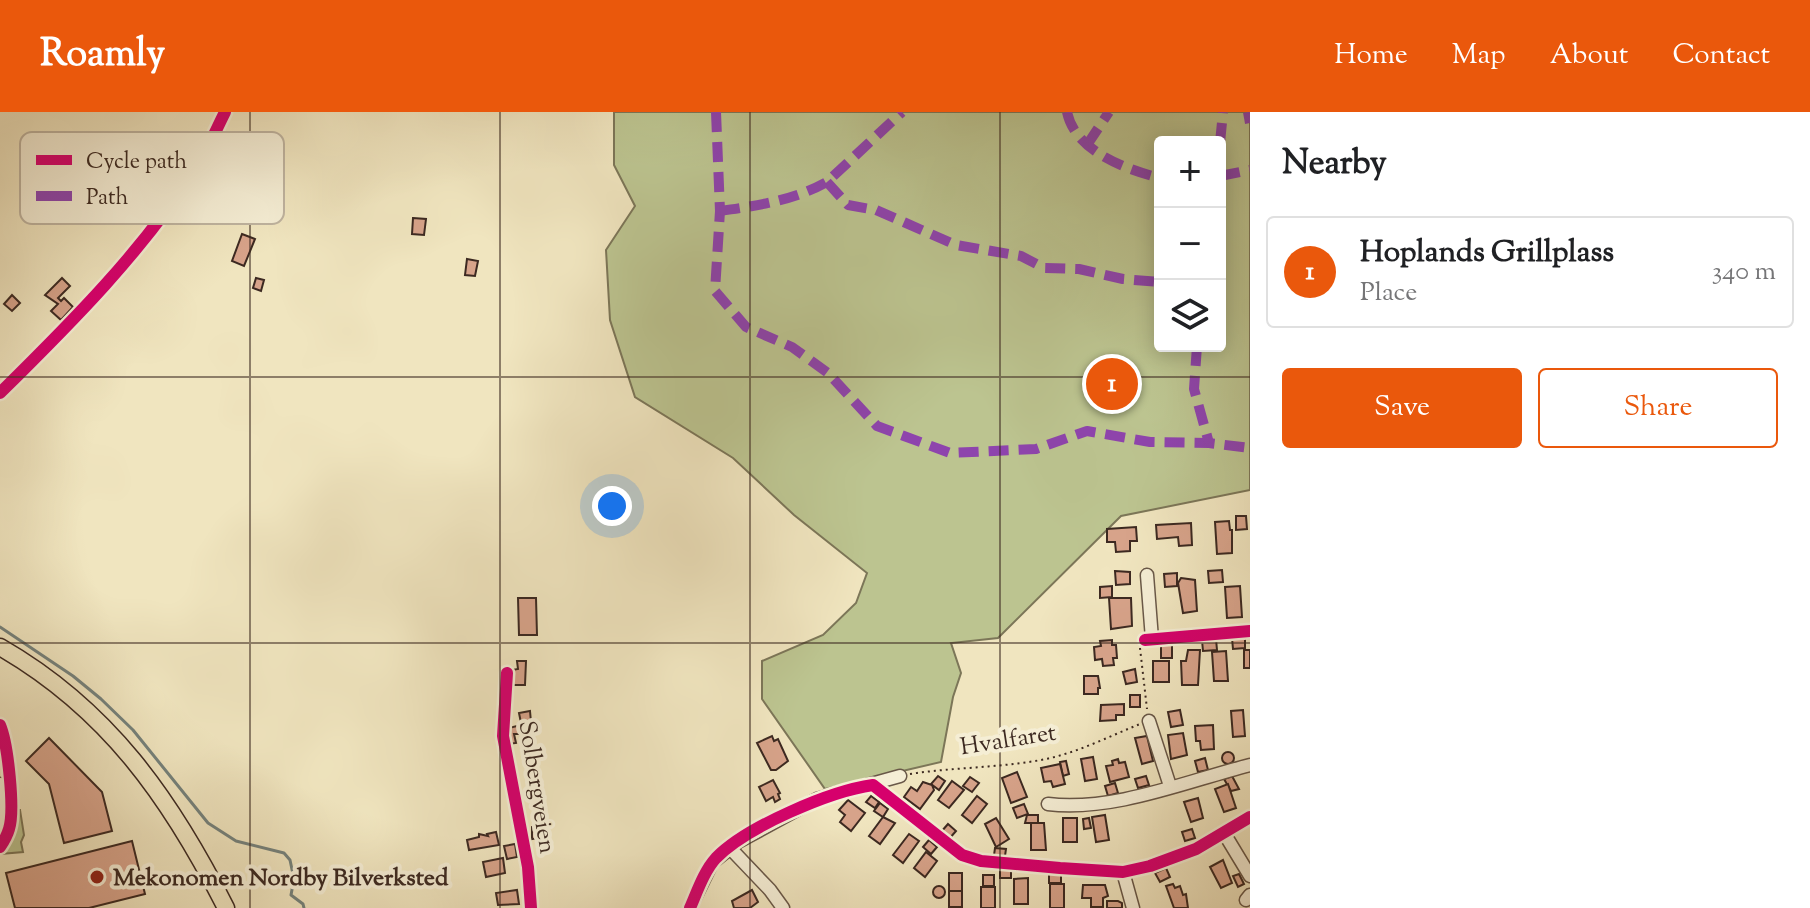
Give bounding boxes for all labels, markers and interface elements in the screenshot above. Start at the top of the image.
text: Roamly [40,29,165,83]
text: Home [1334,36,1408,76]
text: Map [1452,36,1506,76]
text: About [1550,36,1628,76]
text: Contact [1672,36,1770,76]
legend [20,132,284,224]
map controls [1154,136,1226,352]
button: + [1154,136,1226,208]
text: Nearby [1282,140,1387,189]
text: Cycle path [86,147,187,179]
text: Path [86,183,129,215]
button: − [1154,208,1226,280]
text: Hoplands Grillplass [1360,232,1614,275]
text: 1 [1306,254,1314,291]
text: 340 m [1712,254,1776,291]
text: Place [1360,275,1417,312]
button: layers [1154,280,1226,352]
pin: 1 [1086,354,1138,414]
button: Save [1282,368,1522,448]
button: Share [1538,368,1778,448]
your location [592,486,632,526]
street label: Hvalfaret [958,717,1059,765]
street label: Solbergveien [509,718,563,856]
place label: Mekonomen Nordby Bilverksted [113,862,449,896]
marker: Mekonomen Nordby Bilverksted [88,868,106,886]

